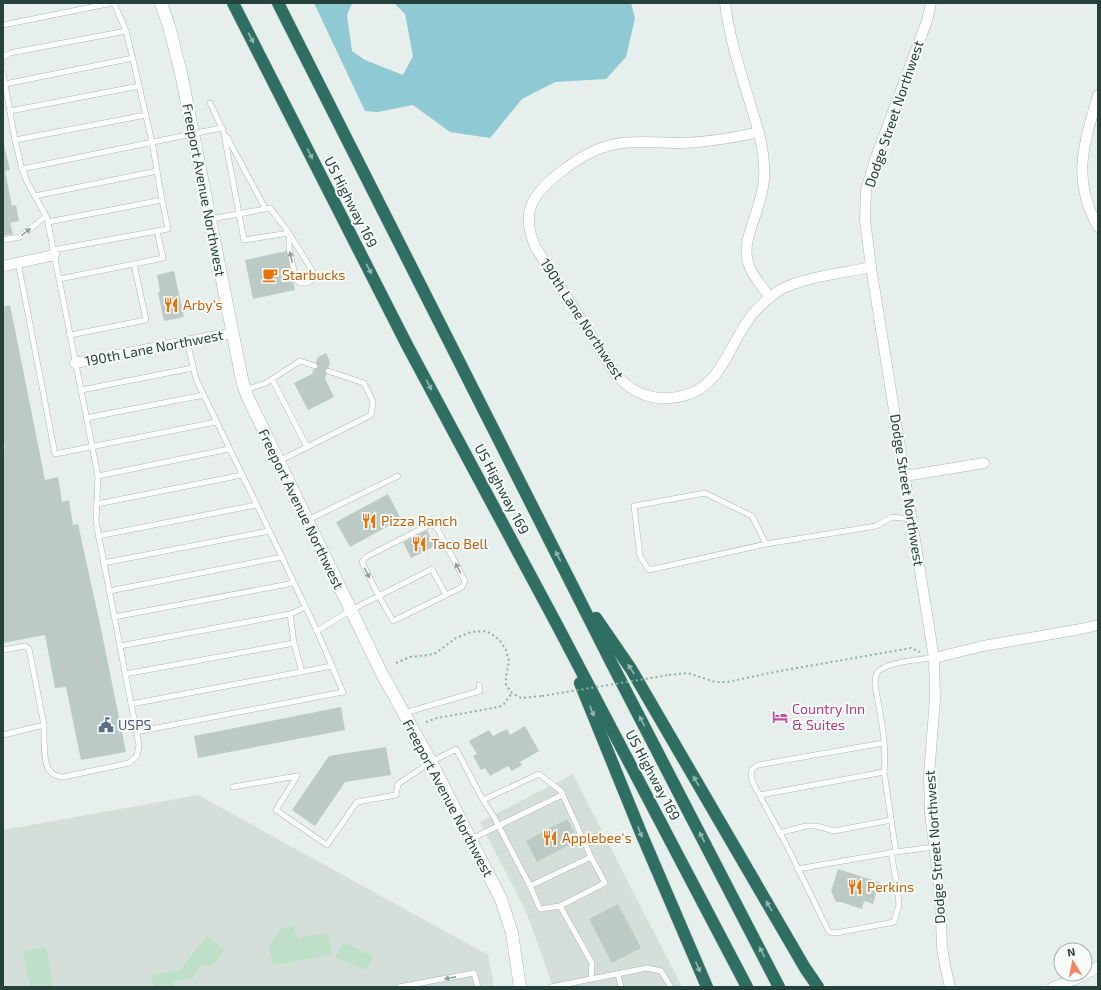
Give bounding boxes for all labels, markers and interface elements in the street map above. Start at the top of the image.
one-way arrow [248,32,254,44]
street label: Dodge Street Northwest [860,38,927,189]
street label: Freeport Avenue Northwest [179,102,230,278]
one-way arrow [307,148,313,159]
street label: US Highway 169 [321,153,382,250]
one-way arrow [21,228,32,236]
one-way arrow [288,251,294,263]
street label: 190th Lane Northwest [537,255,628,382]
one-way arrow [366,264,372,275]
cafe icon: Starbucks [261,266,279,284]
place label: Starbucks [282,266,345,283]
restaurant icon: Arby's [162,296,180,314]
place label: Arby's [183,296,223,313]
street label: 190th Lane Northwest [83,326,225,369]
one-way arrow [426,379,432,391]
street label: Dodge Street Northwest [887,413,928,567]
street label: Freeport Avenue Northwest [255,426,348,592]
street label: US Highway 169 [471,441,533,537]
restaurant icon: Pizza Ranch [360,512,378,530]
place label: Pizza Ranch [381,512,457,529]
restaurant icon: Taco Bell [410,535,428,553]
place label: Taco Bell [431,535,489,552]
one-way arrow [554,550,561,561]
one-way arrow [455,562,461,574]
one-way arrow [364,567,370,579]
one-way arrow [627,663,634,675]
place label: Country Inn & Suites [792,700,865,733]
one-way arrow [589,706,595,718]
hotel icon: Country Inn & Suites [771,708,789,726]
one-way arrow [639,715,645,727]
public building icon: USPS [97,716,115,734]
place label: USPS [118,716,151,733]
street label: Freeport Avenue Northwest [400,716,497,879]
street label: US Highway 169 [622,727,684,823]
street label: Dodge Street Northwest [921,770,948,924]
one-way arrow [693,775,700,787]
one-way arrow [637,826,643,837]
restaurant icon: Applebee's [541,829,559,847]
place label: Applebee's [562,829,632,846]
one-way arrow [699,831,705,842]
restaurant icon: Perkins [846,878,864,896]
place label: Perkins [867,878,914,895]
one-way arrow [765,900,772,912]
north arrow [1053,942,1093,982]
text: N [1066,945,1076,959]
one-way arrow [758,946,765,958]
one-way arrow [695,961,701,973]
one-way arrow [444,975,456,981]

